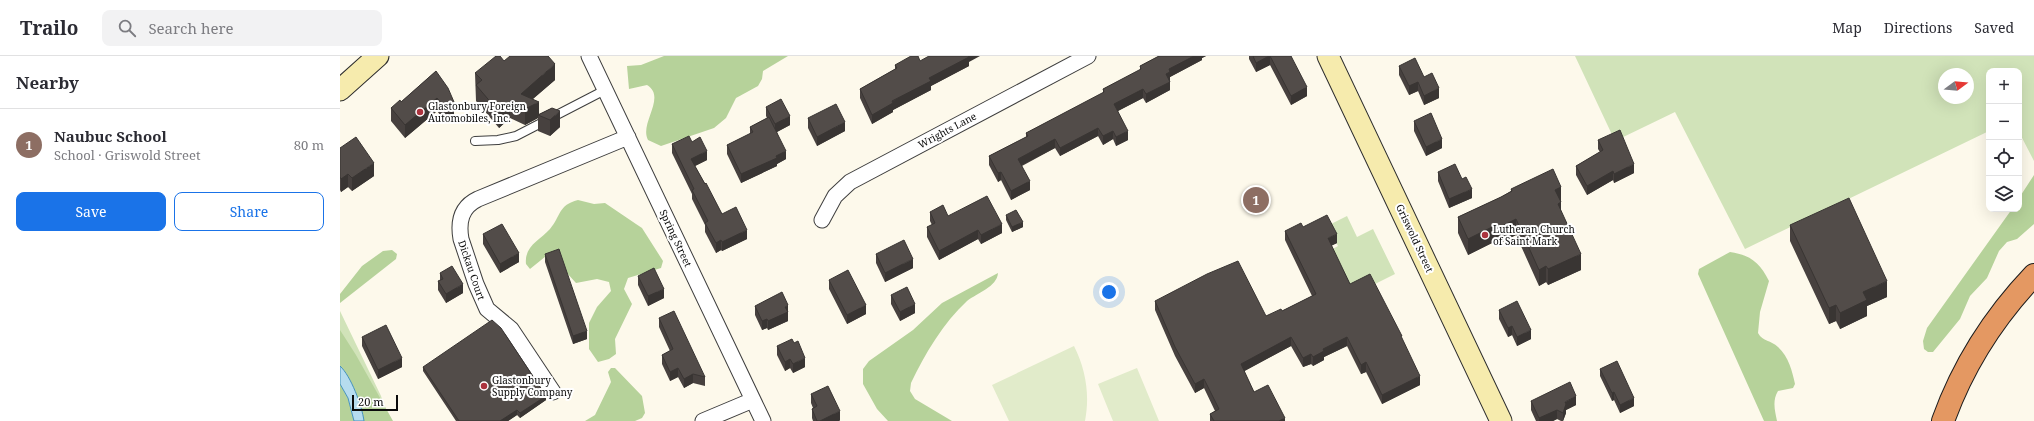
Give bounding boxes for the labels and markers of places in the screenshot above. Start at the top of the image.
place label: Glastonbury Foreign Automobiles, Inc. [428,99,526,125]
marker: Glastonbury Foreign Automobiles, Inc. [415,107,425,117]
pin: 1 [1243,185,1269,215]
place label: Lutheran Church of Saint Mark [1493,222,1575,248]
marker: Lutheran Church of Saint Mark [1480,230,1490,240]
place label: Glastonbury Supply Company [492,373,573,399]
marker: Glastonbury Supply Company [479,381,489,391]

